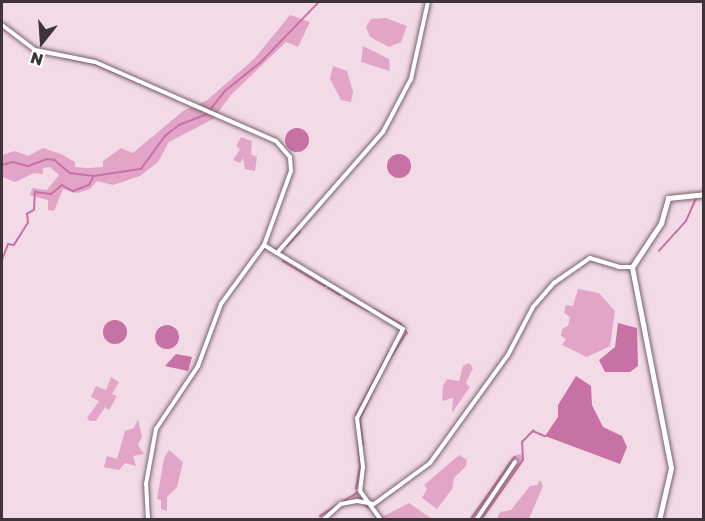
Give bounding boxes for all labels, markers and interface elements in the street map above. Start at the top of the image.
north arrow [12,12,72,72]
text: N [28,48,45,71]

